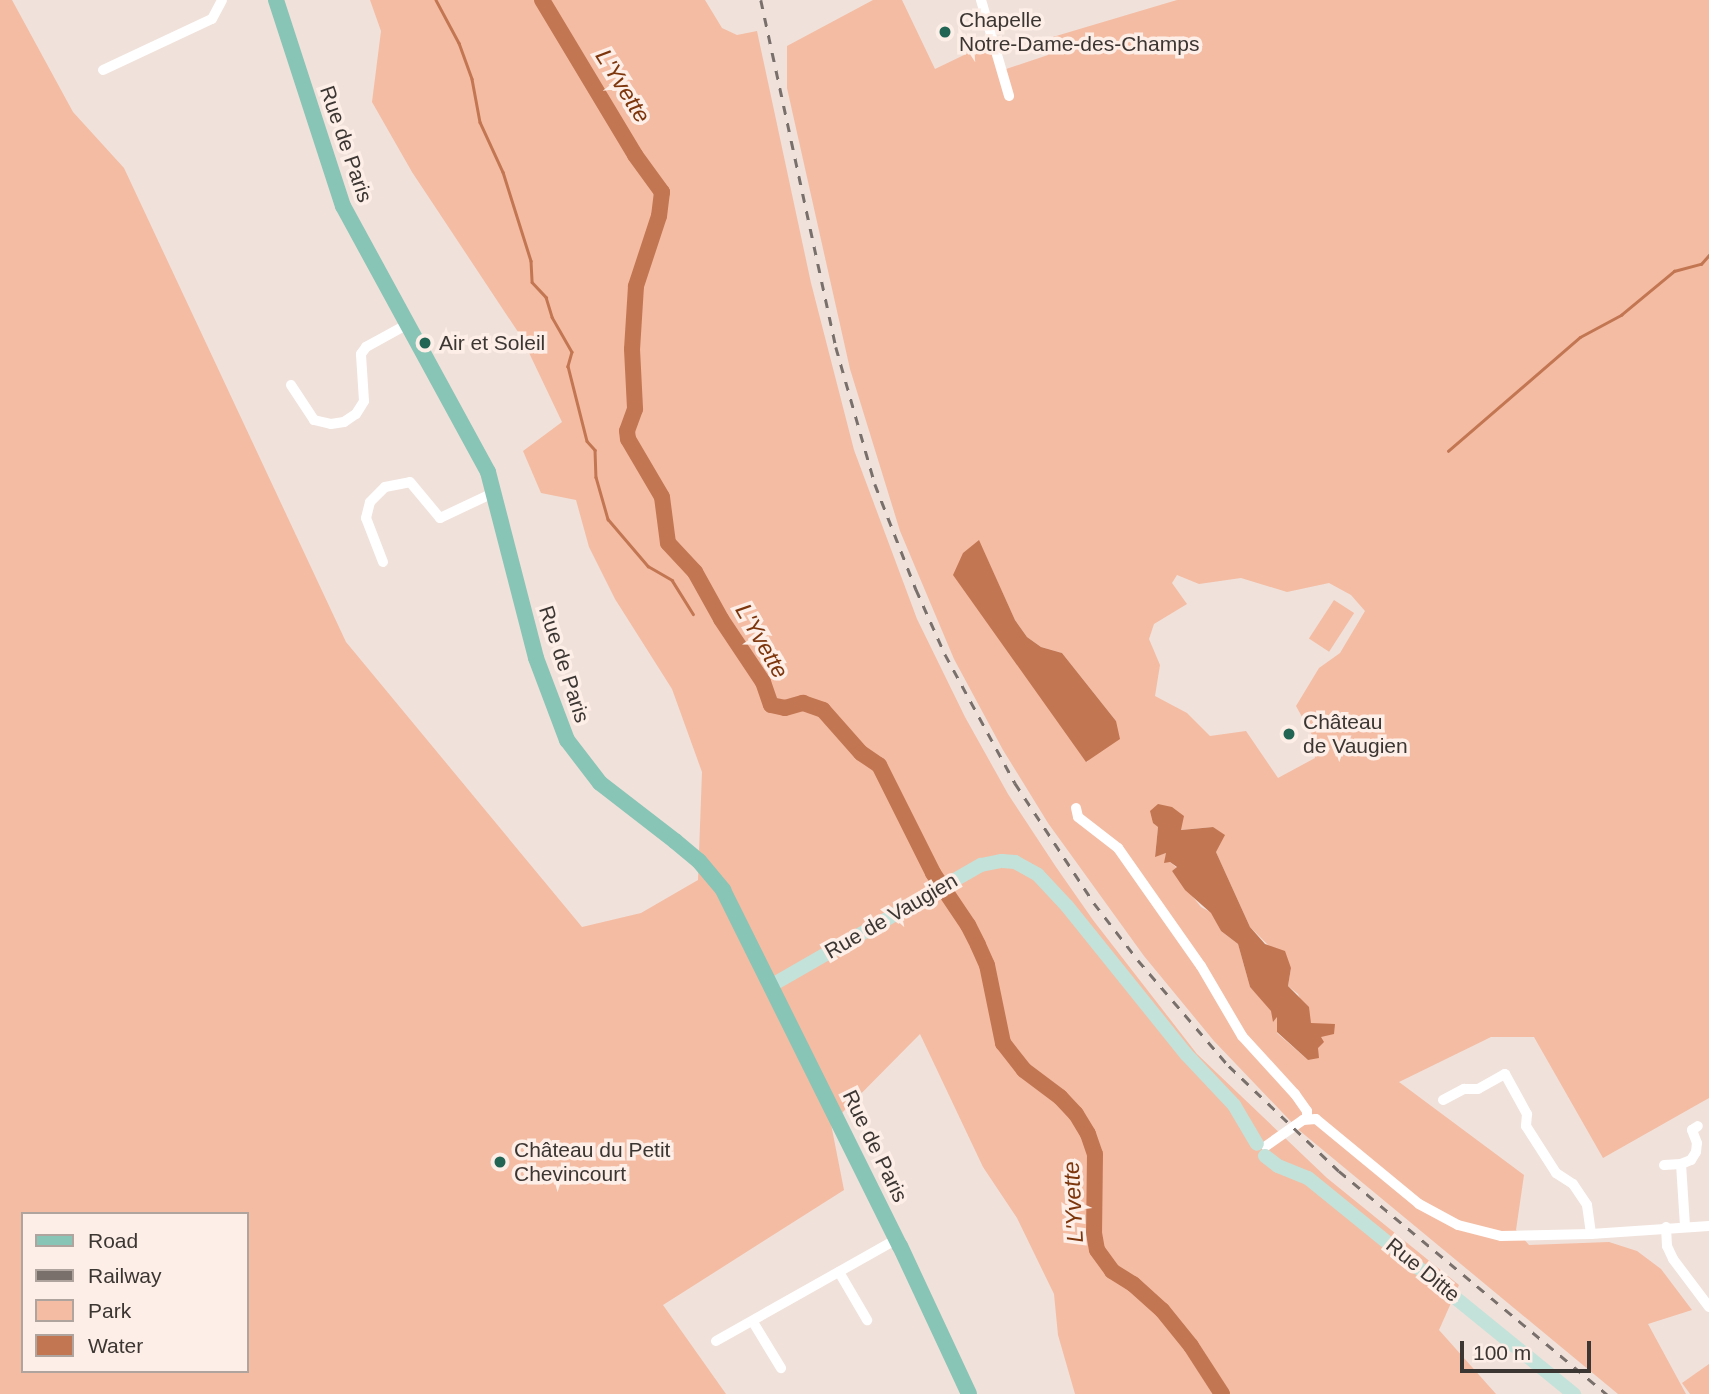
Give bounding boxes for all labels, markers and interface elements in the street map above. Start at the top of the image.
place label: Chapelle Notre-Dame-des-Champs [959,7,1199,57]
marker: Chapelle Notre-Dame-des-Champs [937,24,953,40]
water label: L'Yvette [590,44,656,128]
street label: Rue de Paris [314,83,378,205]
place label: Air et Soleil [439,330,545,356]
marker: Air et Soleil [417,335,433,351]
water label: L'Yvette [730,599,794,683]
street label: Rue de Paris [533,602,595,726]
place label: Château de Vaugien [1303,709,1408,759]
marker: Château de Vaugien [1281,726,1297,742]
street label: Rue de Vaugien [820,868,962,964]
street label: Rue de Paris [837,1086,913,1206]
place label: Château du Petit Chevincourt [514,1137,670,1187]
marker: Château du Petit Chevincourt [492,1154,508,1170]
water label: L'Yvette [1057,1161,1089,1243]
legend [21,1212,248,1373]
text: Road [88,1229,138,1252]
street label: Rue Ditte [1381,1233,1465,1307]
text: Railway [88,1264,162,1287]
text: Park [88,1299,131,1322]
scale bar [1464,1328,1595,1372]
text: Water [88,1334,143,1357]
text: 100 m [1473,1341,1531,1364]

